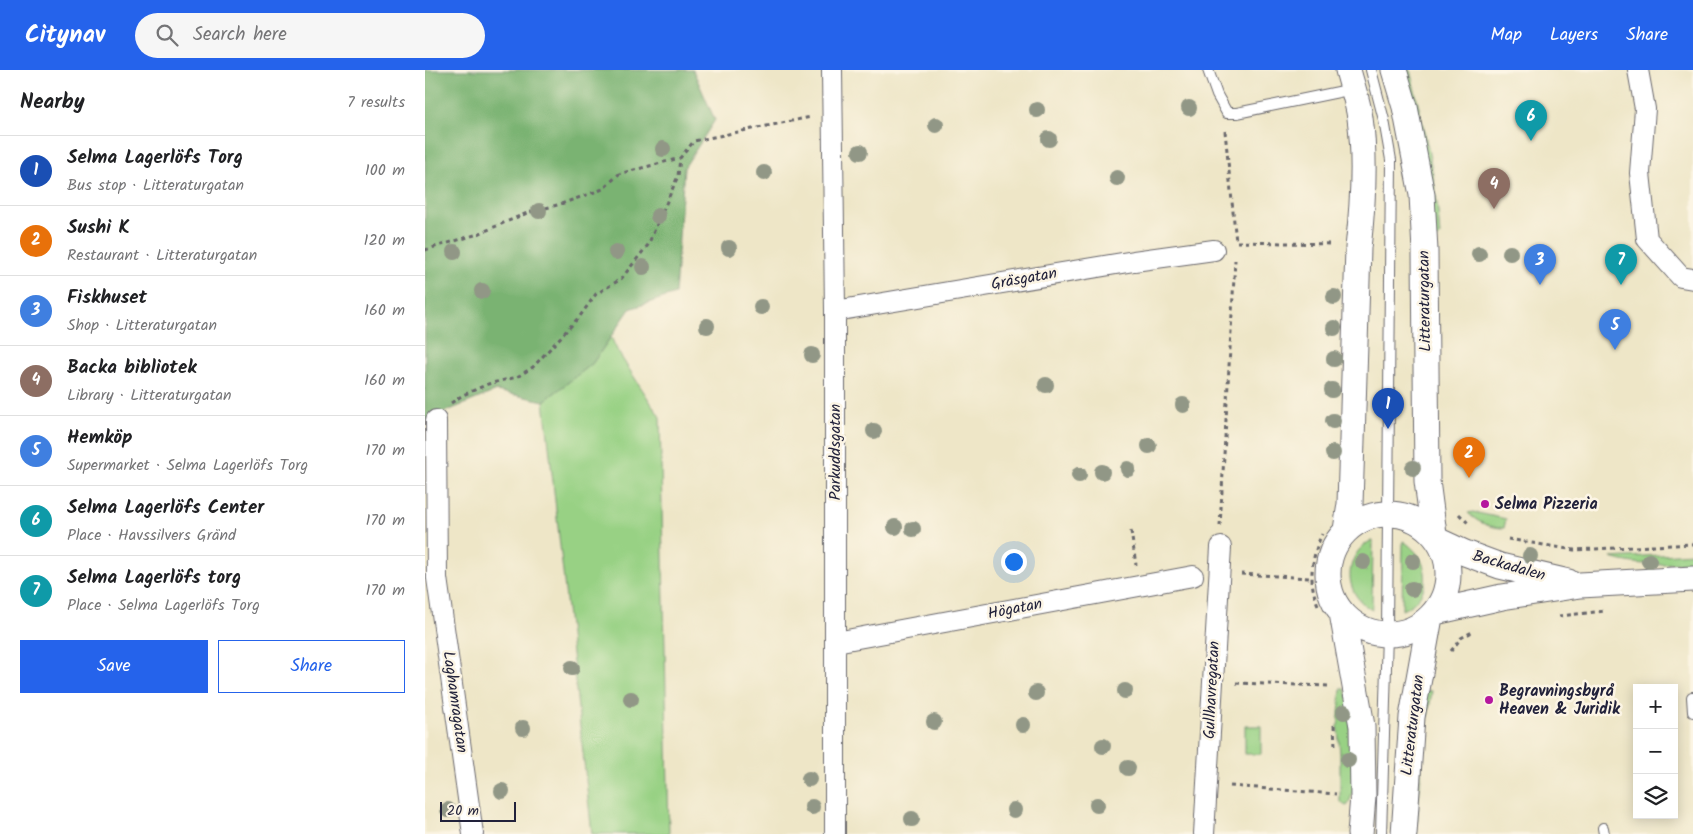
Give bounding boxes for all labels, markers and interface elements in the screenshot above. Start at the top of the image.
search box [135,13,485,58]
text: Citynav [25,16,105,55]
text: Search here [193,20,287,50]
icon: search [153,21,181,49]
text: Map [1491,21,1522,50]
text: Layers [1550,21,1598,50]
text: Share [1626,21,1668,50]
text: Nearby [20,86,85,119]
text: 7 results [347,90,405,115]
pin: 6 [1515,100,1547,141]
text: Selma Lagerlöfs Torg [67,143,243,173]
text: 1 [34,158,38,183]
text: 100 m [365,158,405,183]
pin: 4 [1478,168,1510,209]
text: Bus stop · Litteraturgatan [67,173,244,198]
text: Sushi K [67,213,130,243]
text: 2 [31,228,41,253]
text: 120 m [364,228,405,253]
text: Restaurant · Litteraturgatan [67,243,257,268]
pin: 3 [1524,244,1556,285]
pin: 7 [1605,244,1637,285]
street label: Litteraturgatan [1412,250,1438,352]
street label: Gräsgatan [989,261,1059,297]
text: Fiskhuset [67,283,147,313]
text: 3 [32,298,40,323]
text: 160 m [364,298,405,323]
pin: 5 [1599,309,1631,350]
text: Shop · Litteraturgatan [67,313,217,338]
text: Backa bibliotek [67,353,197,383]
text: 4 [32,368,40,393]
text: 160 m [364,368,405,393]
text: Library · Litteraturgatan [67,383,232,408]
pin: 1 [1372,388,1404,429]
street label: Parkuddsgatan [823,404,848,500]
text: Hemköp [67,423,132,453]
pin: 2 [1453,437,1485,478]
text: 5 [32,438,40,463]
text: 170 m [365,438,405,463]
text: Supermarket · Selma Lagerlöfs Torg [67,453,308,478]
place label: Selma Pizzeria [1495,492,1598,517]
text: Selma Lagerlöfs Center [67,493,264,523]
marker: Selma Pizzeria [1479,498,1491,510]
text: 6 [32,508,40,533]
text: 170 m [365,508,405,533]
text: Place · Havssilvers Gränd [67,523,236,548]
street label: Backadalen [1470,544,1548,588]
your location [1001,549,1027,575]
text: Selma Lagerlöfs torg [67,563,241,593]
text: 7 [32,578,40,603]
text: 170 m [365,578,405,603]
street label: Högatan [985,591,1045,627]
text: Place · Selma Lagerlöfs Torg [67,593,260,618]
button: Save [20,640,208,693]
button: Share [218,640,405,693]
street label: Gullhavregatan [1197,640,1227,740]
street label: Laghamragatan [435,649,475,755]
street label: Litteraturgatan [1394,673,1432,777]
place label: Begravningsbyrå Heaven & Juridik [1499,679,1621,722]
map controls [1633,684,1678,819]
button: + [1633,684,1678,729]
marker: Begravningsbyrå Heaven & Juridik [1483,694,1495,706]
button: − [1633,729,1678,774]
button: layers [1633,774,1678,819]
scale bar [440,799,516,822]
text: 20 m [447,800,479,822]

